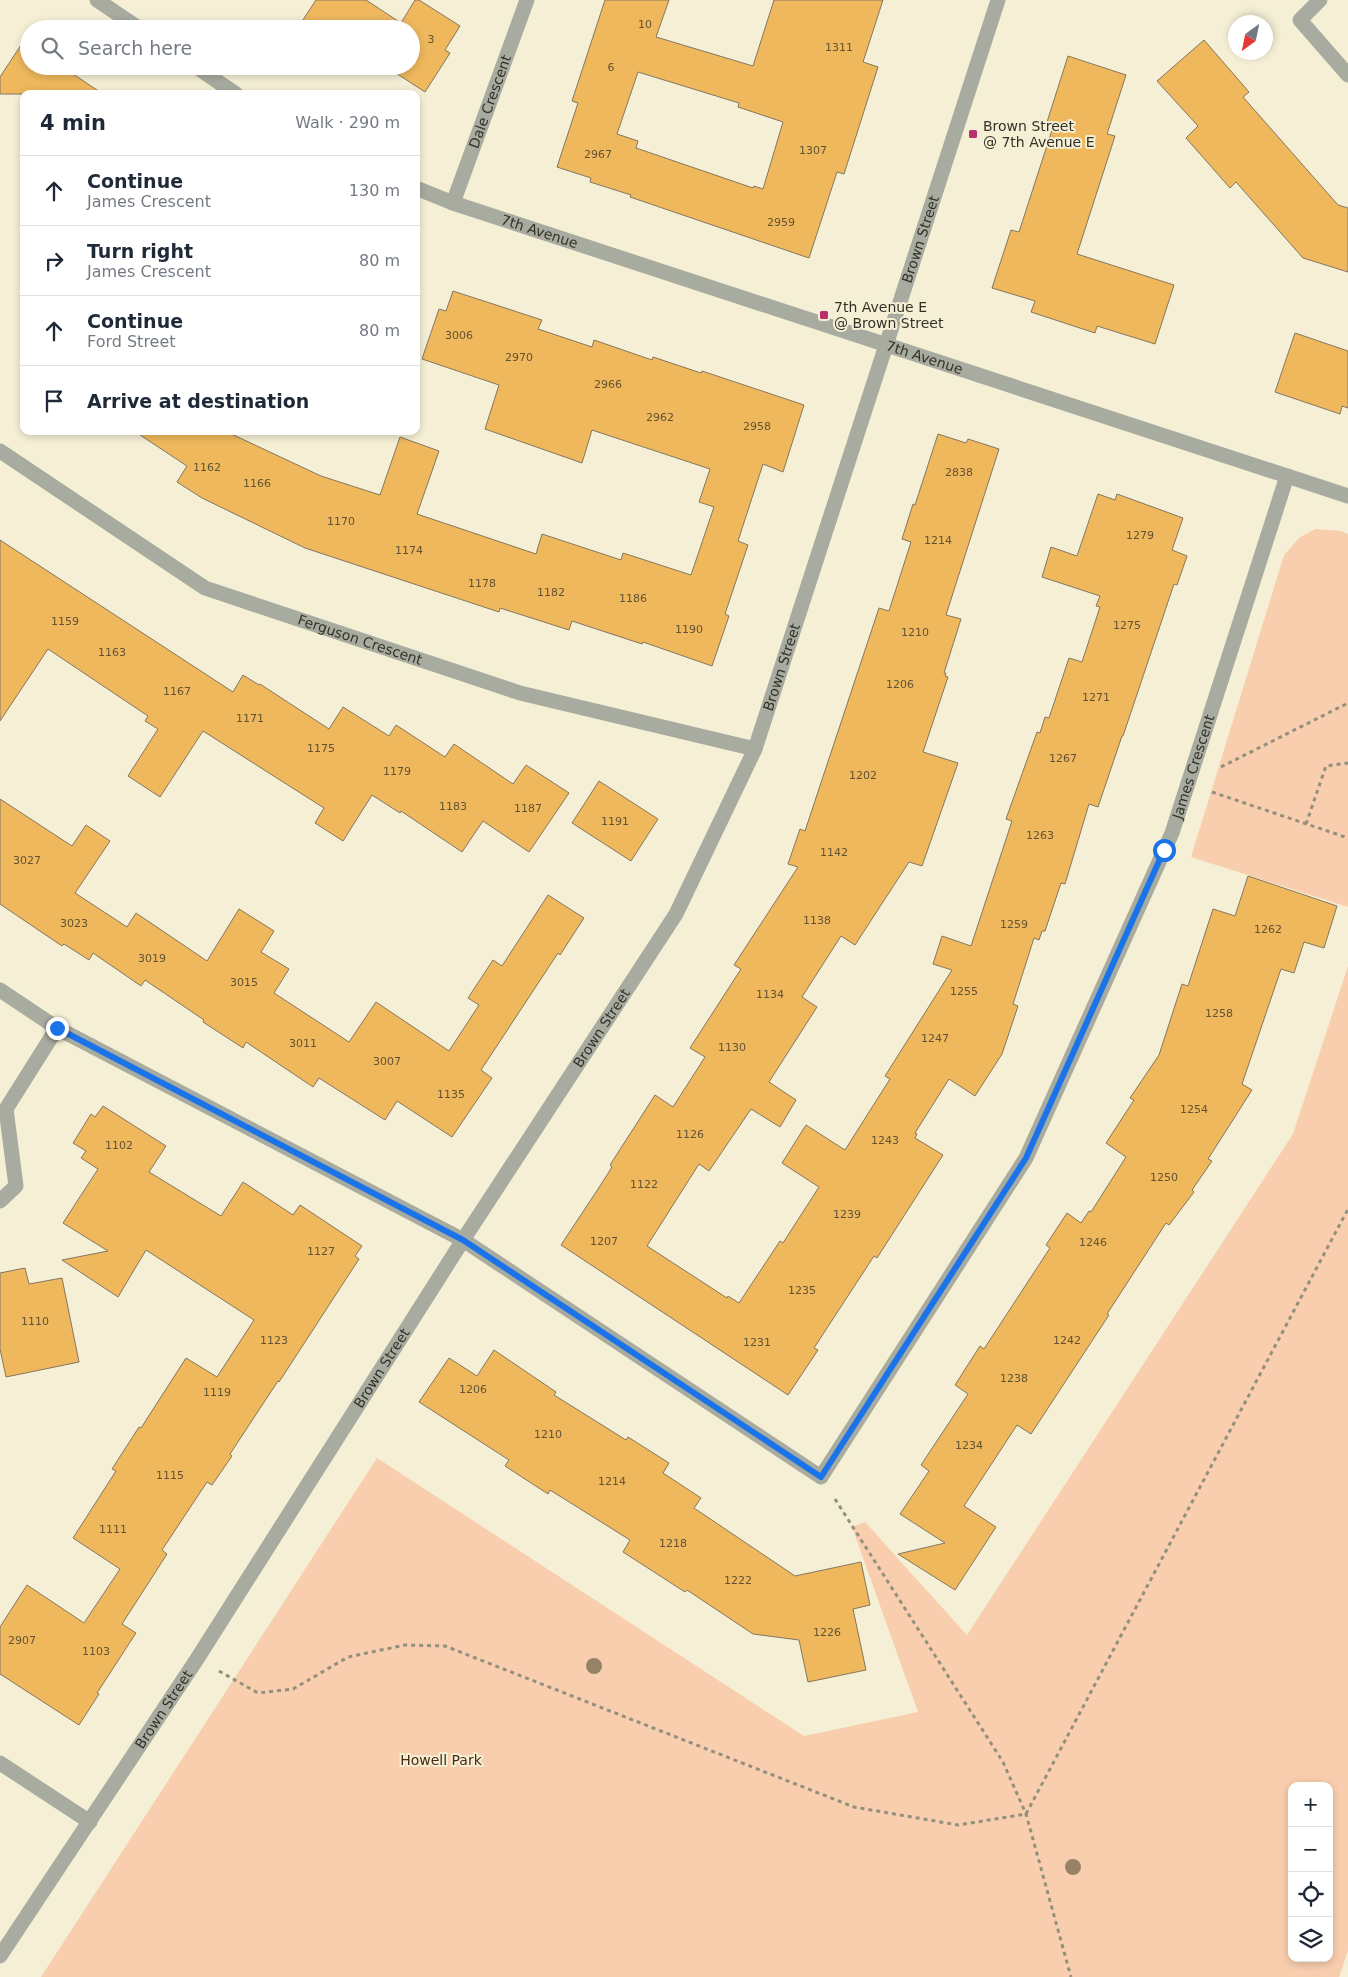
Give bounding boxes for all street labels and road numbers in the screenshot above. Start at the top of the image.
street label: Dale Crescent [466,52,514,150]
street label: Brown Street [899,193,942,285]
street label: 7th Avenue [499,211,580,251]
street label: 7th Avenue [884,337,965,377]
street label: Ferguson Crescent [296,611,425,668]
street label: Brown Street [760,621,803,713]
street label: James Crescent [1169,712,1218,822]
street label: Brown Street [570,985,633,1070]
street label: Brown Street [351,1325,413,1411]
street label: Brown Street [132,1667,196,1752]

